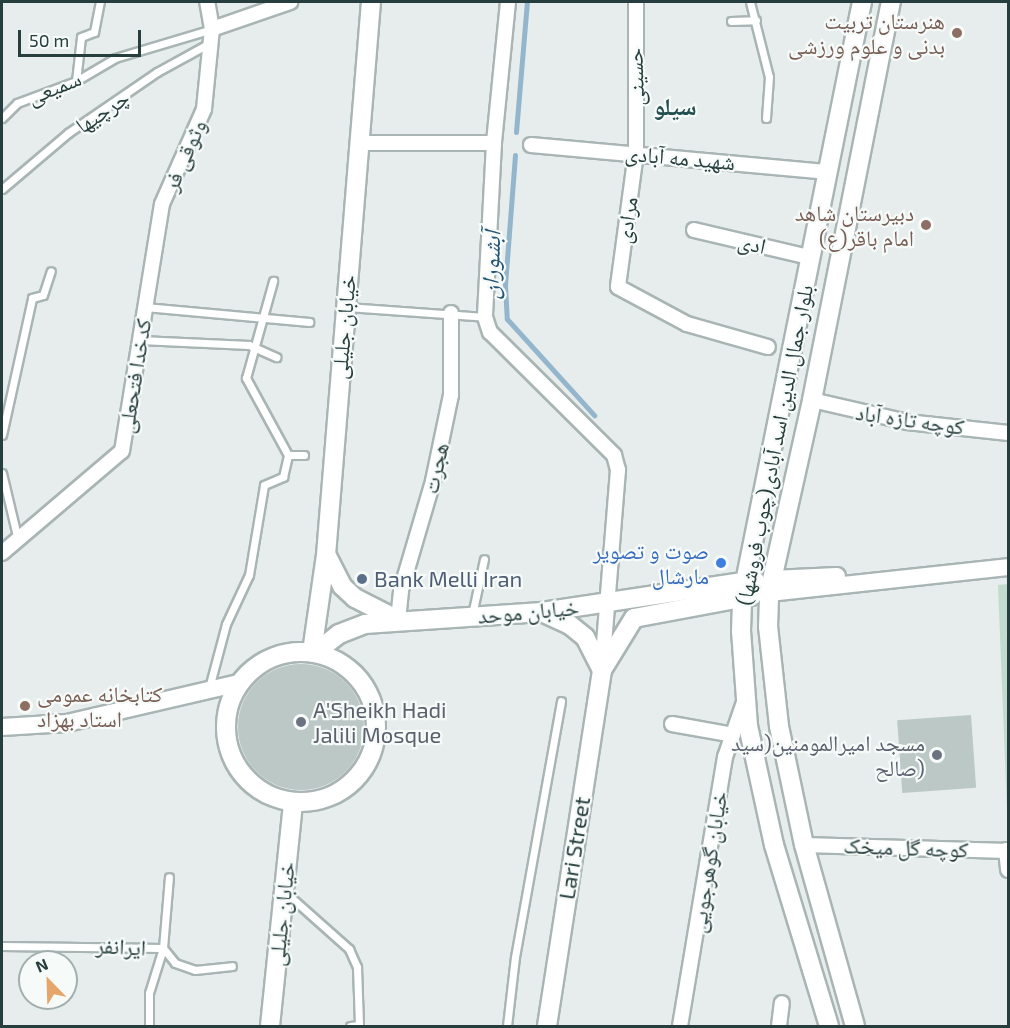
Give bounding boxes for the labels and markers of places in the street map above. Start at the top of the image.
place label: هنرستان تربیت بدنی و علوم ورزشی [788,7,945,58]
marker: هنرستان تربیت بدنی و علوم ورزشی [950,26,964,40]
place label: دبیرستان شاهد امام باقر(ع) [795,199,914,250]
marker: دبیرستان شاهد امام باقر(ع) [919,218,933,232]
place label: صوت و تصویر مارشال [593,537,709,588]
marker: صوت و تصویر مارشال [714,556,728,570]
place label: Bank Melli Iran [374,566,523,592]
marker: Bank Melli Iran [355,572,369,586]
place label: کتابخانه عمومی استاد بهزاد [37,680,162,732]
place label: A'Sheikh Hadi Jalili Mosque [313,696,447,748]
marker: کتابخانه عمومی استاد بهزاد [18,699,32,713]
marker: A'Sheikh Hadi Jalili Mosque [294,715,308,729]
place label: مسجد امیرالمومنین(سید صالح) [731,729,925,780]
marker: مسجد امیرالمومنین(سید صالح) [930,748,944,762]

